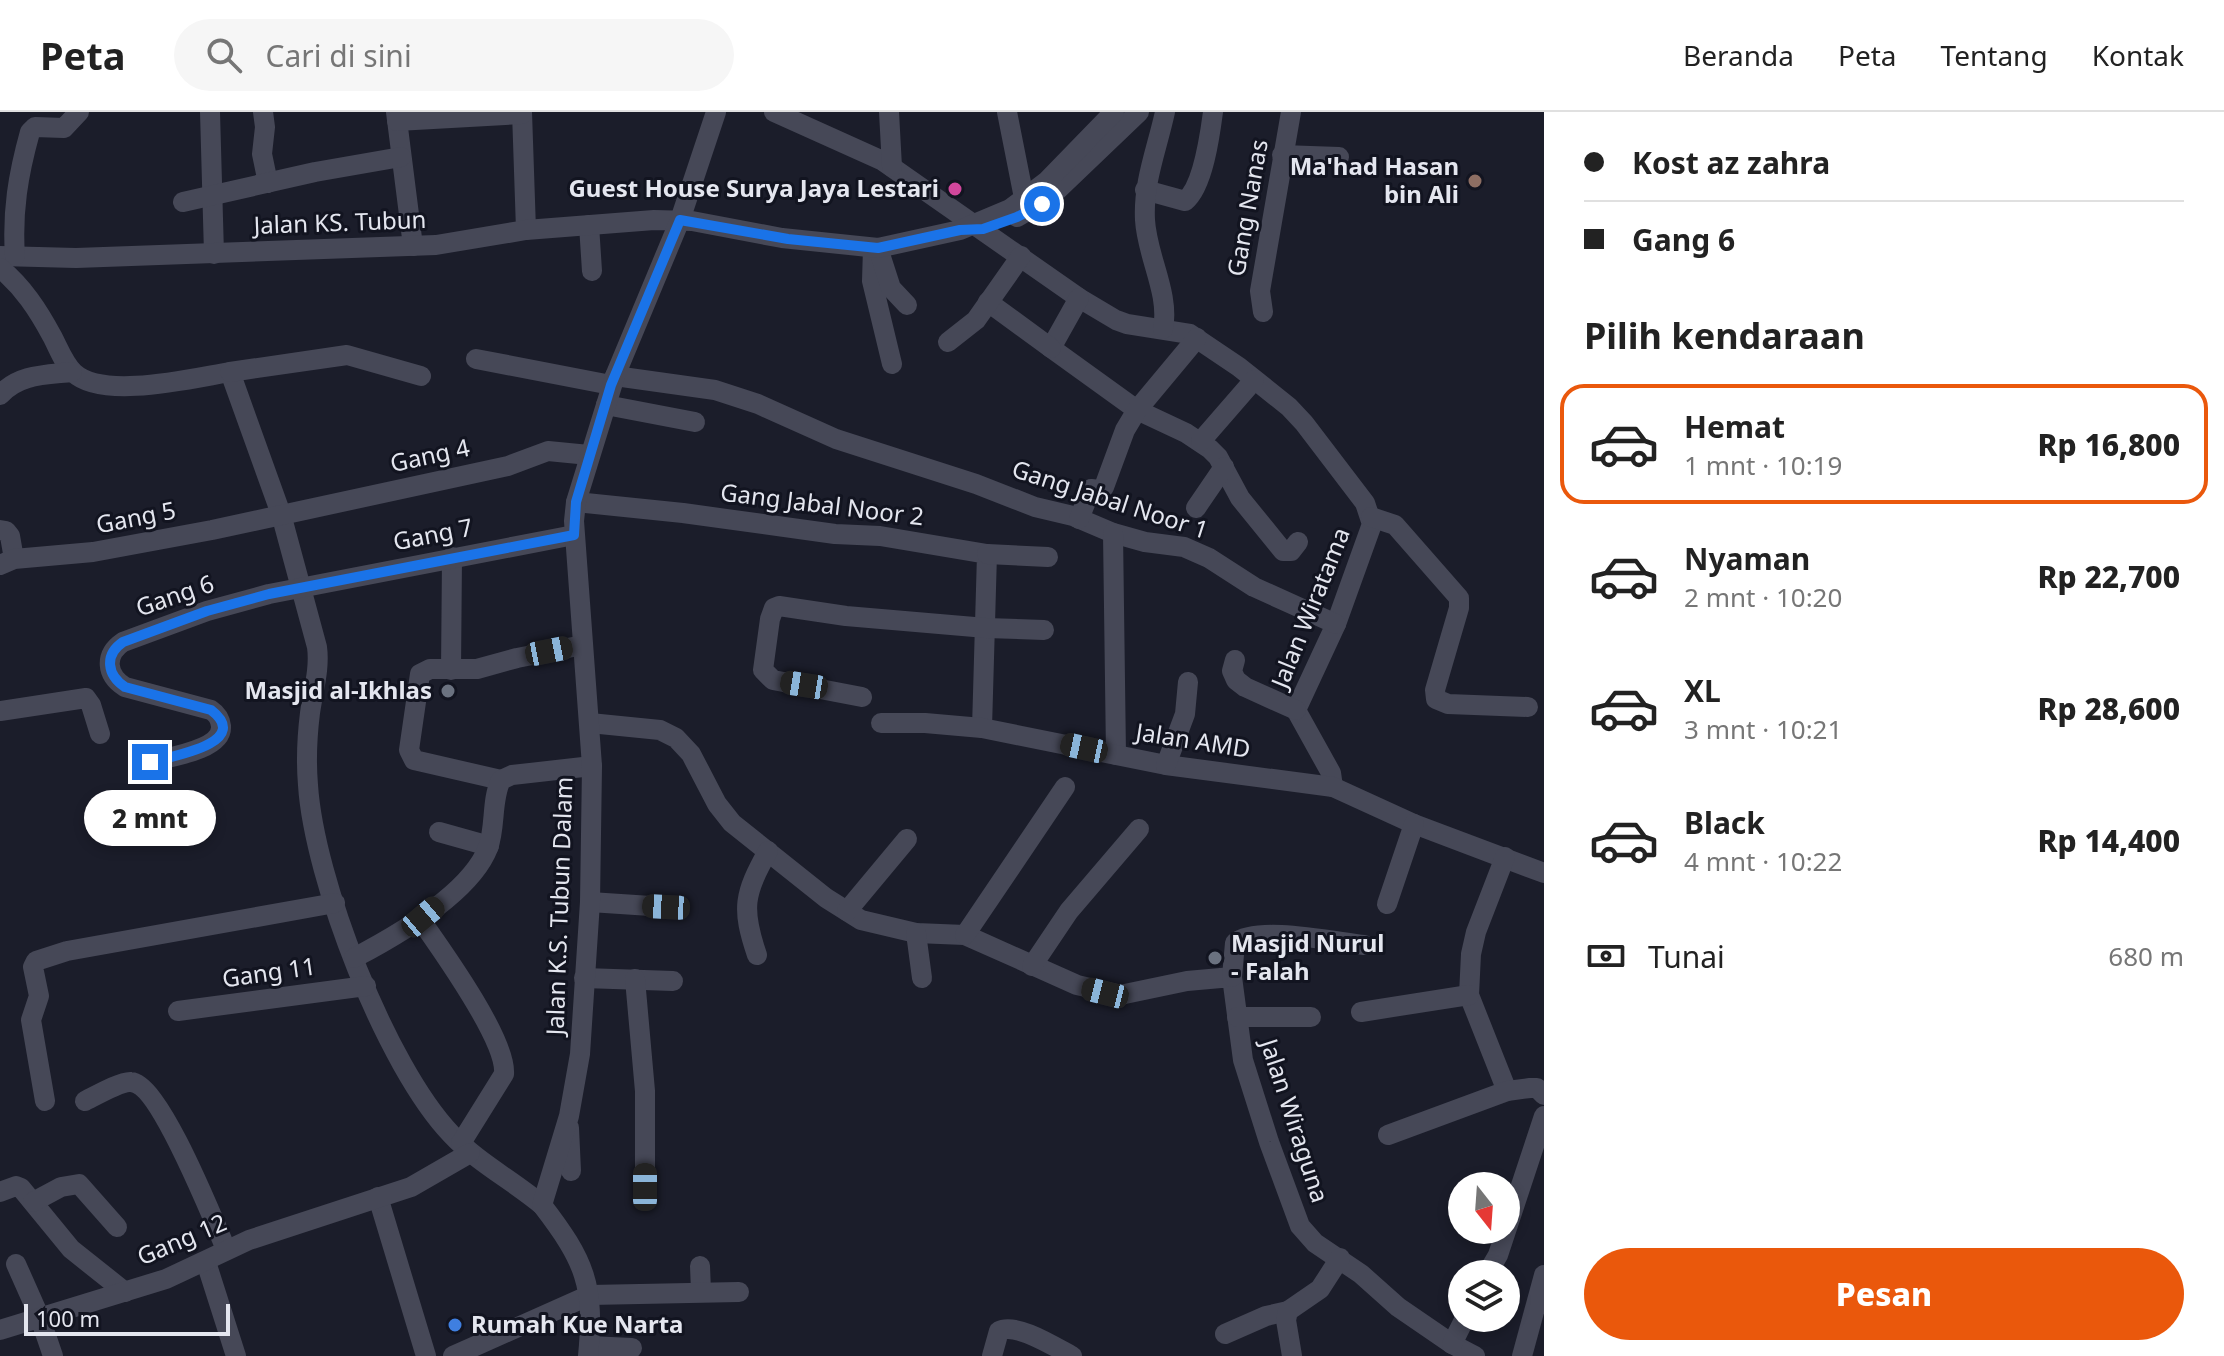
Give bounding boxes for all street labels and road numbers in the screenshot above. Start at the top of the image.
street label: Gang Nanas [1218,137,1275,279]
street label: Jalan KS. Tubun [251,202,427,241]
street label: Gang 4 [387,430,473,479]
street label: Gang Jabal Noor 1 [1008,451,1213,546]
street label: Gang Jabal Noor 2 [719,475,926,532]
street label: Gang 5 [93,493,178,540]
street label: Gang 7 [390,510,475,557]
street label: Jalan Wiratama [1262,522,1357,694]
street label: Gang 6 [131,566,218,623]
street label: Jalan AMD [1132,714,1253,765]
street label: Jalan K.S. Tubun Dalam [537,776,580,1038]
street label: Gang 11 [220,949,318,994]
street label: Jalan Wiraguna [1253,1033,1337,1206]
street label: Gang 12 [132,1205,231,1272]

